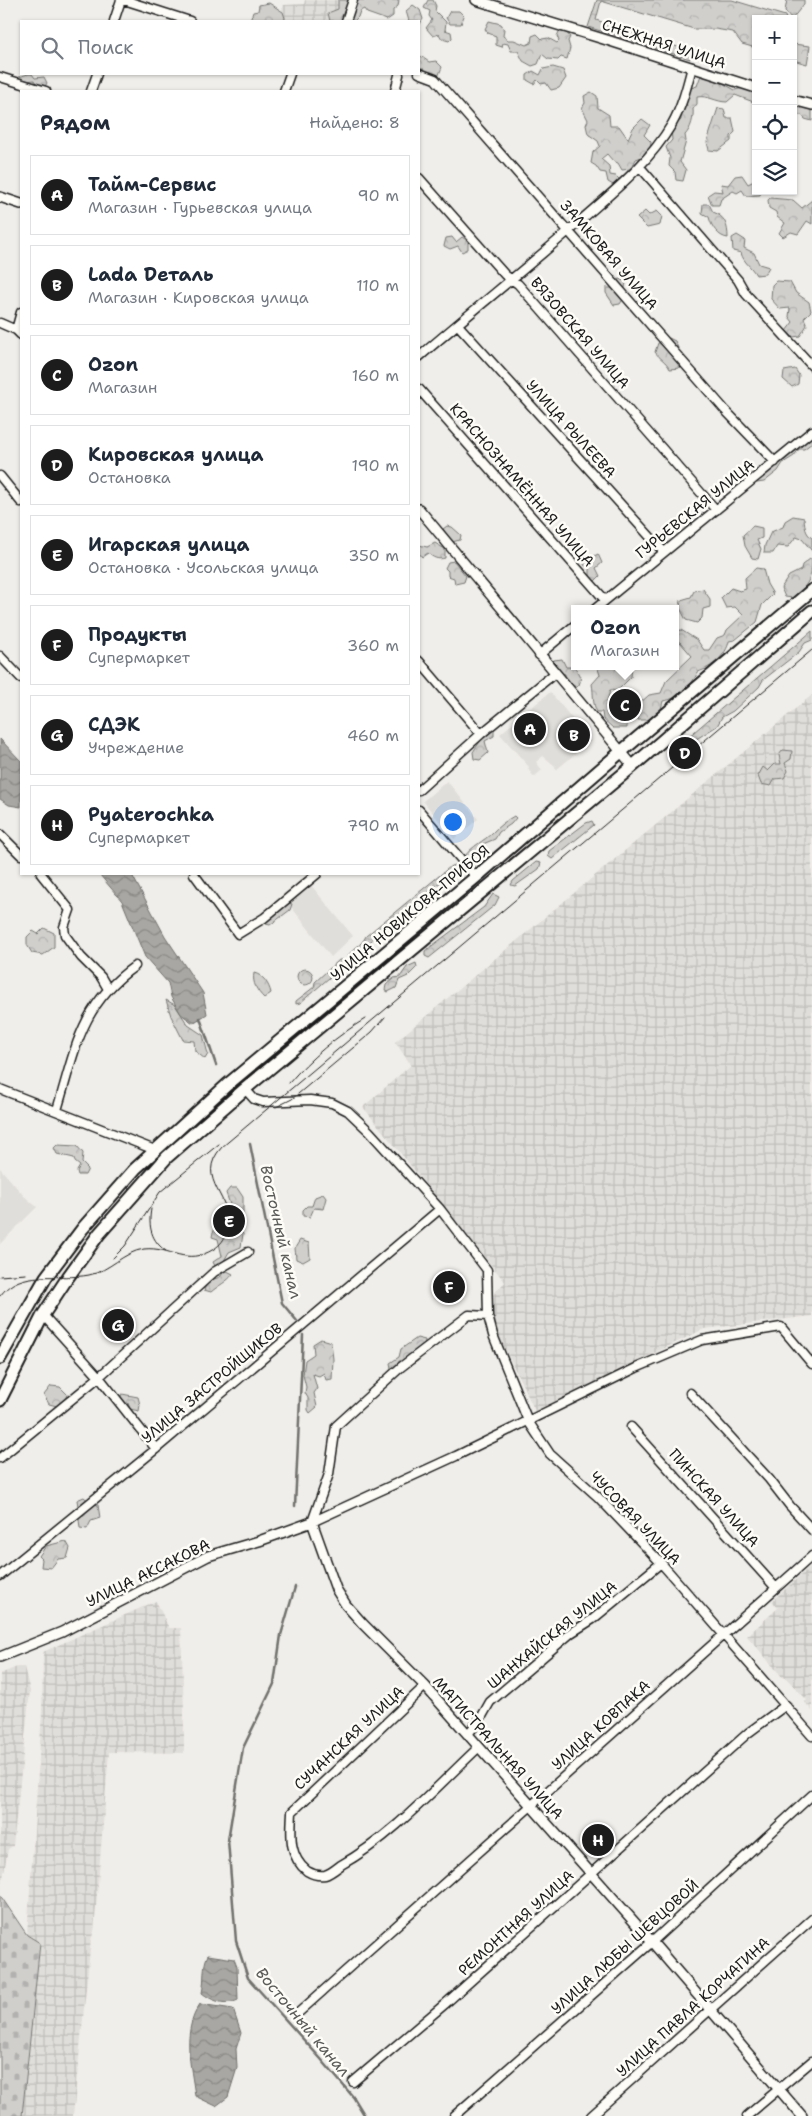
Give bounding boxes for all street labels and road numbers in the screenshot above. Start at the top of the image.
street label: СНЕЖНАЯ УЛИЦА [599,15,729,74]
street label: ЗАМКОВАЯ УЛИЦА [556,196,662,314]
street label: ВЯЗОВСКАЯ УЛИЦА [526,273,634,393]
street label: УЛИЦА РЫЛЕЕВА [522,376,620,482]
street label: КРАСНОЗНАМЁННАЯ УЛИЦА [445,399,599,571]
street label: ГУРЬЕВСКАЯ УЛИЦА [631,455,759,563]
street label: УЛИЦА НОВИКОВА-ПРИБОЯ [326,841,494,985]
street label: УЛИЦА ЗАСТРОЙЩИКОВ [137,1317,287,1448]
street label: ПИНСКАЯ УЛИЦА [664,1445,764,1552]
street label: ЧУСОВАЯ УЛИЦА [585,1467,685,1569]
street label: УЛИЦА АКСАКОВА [83,1534,213,1612]
street label: ШАНХАЙСКАЯ УЛИЦА [482,1576,621,1694]
street label: МАГИСТРАЛЬНАЯ УЛИЦА [428,1672,568,1824]
street label: УЛИЦА КОВПАКА [548,1675,654,1775]
street label: СУЧАНСКАЯ УЛИЦА [290,1682,408,1794]
street label: РЕМОНТНАЯ УЛИЦА [454,1866,578,1980]
street label: УЛИЦА ЛЮБЫ ШЕВЦОВОЙ [546,1875,703,2019]
street label: УЛИЦА ПАВЛА КОРЧАГИНА [612,1933,774,2081]

